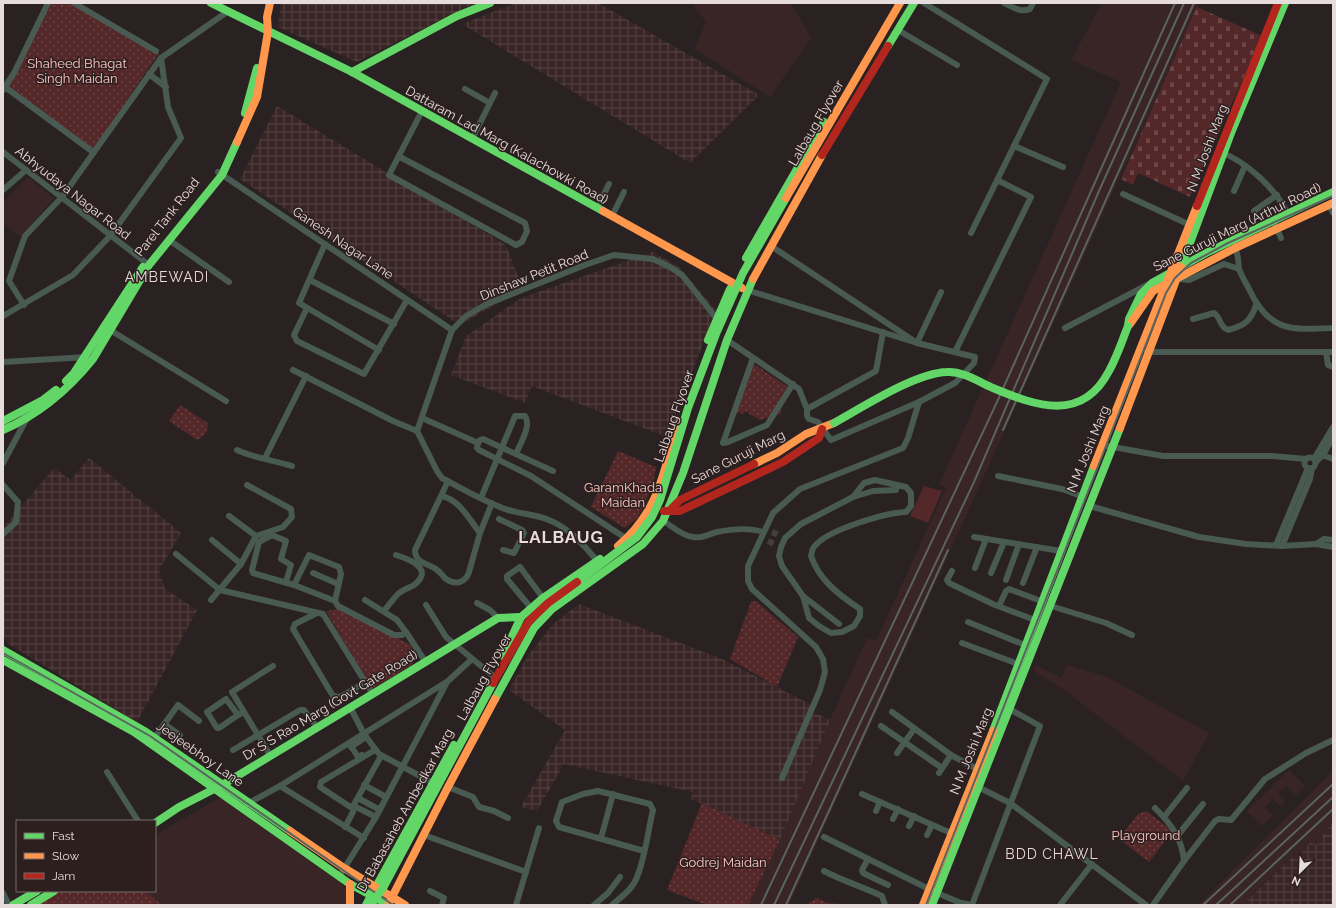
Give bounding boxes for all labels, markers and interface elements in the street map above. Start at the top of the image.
park label: Shaheed Bhagat Singh Maidan [27,56,127,86]
street label: Lalbaug Flyover [785,77,847,169]
street label: Dattaram Lad Marg (Kalachowki Road) [403,83,611,207]
street label: N M Joshi Marg [1183,102,1231,194]
street label: Abhyudaya Nagar Road [12,143,134,243]
street label: Parel Tank Road [132,175,202,259]
street label: Sane Guruji Marg (Arthur Road) [1151,180,1323,274]
street label: Ganesh Nagar Lane [290,204,397,283]
street label: Dinshaw Petit Road [478,246,590,304]
district label: AMBEWADI [125,269,209,285]
street label: Lalbaug Flyover [651,368,697,464]
street label: N M Joshi Marg [1064,403,1112,495]
street label: Sane Guruji Marg [689,427,787,487]
park label: GaramKhada Maidan [584,480,662,510]
district label: LALBAUG [518,527,604,547]
street label: Lalbaug Flyover [454,631,514,723]
street label: Dr S S Rao Marg (Govt Gate Road) [240,647,420,763]
street label: N M Joshi Marg [947,705,995,797]
street label: Jeejeebhoy Lane [154,718,247,790]
street label: Dr Babasaheb Ambedkar Marg [354,726,456,894]
legend [16,820,156,892]
park label: Playground [1112,828,1180,843]
text: Fast [52,829,75,843]
district label: BDD CHAWL [1005,846,1099,862]
text: Slow [52,849,79,863]
north arrow [1280,852,1320,892]
park label: Godrej Maidan [679,855,767,870]
text: Jam [52,869,75,883]
text: N [1290,873,1303,888]

